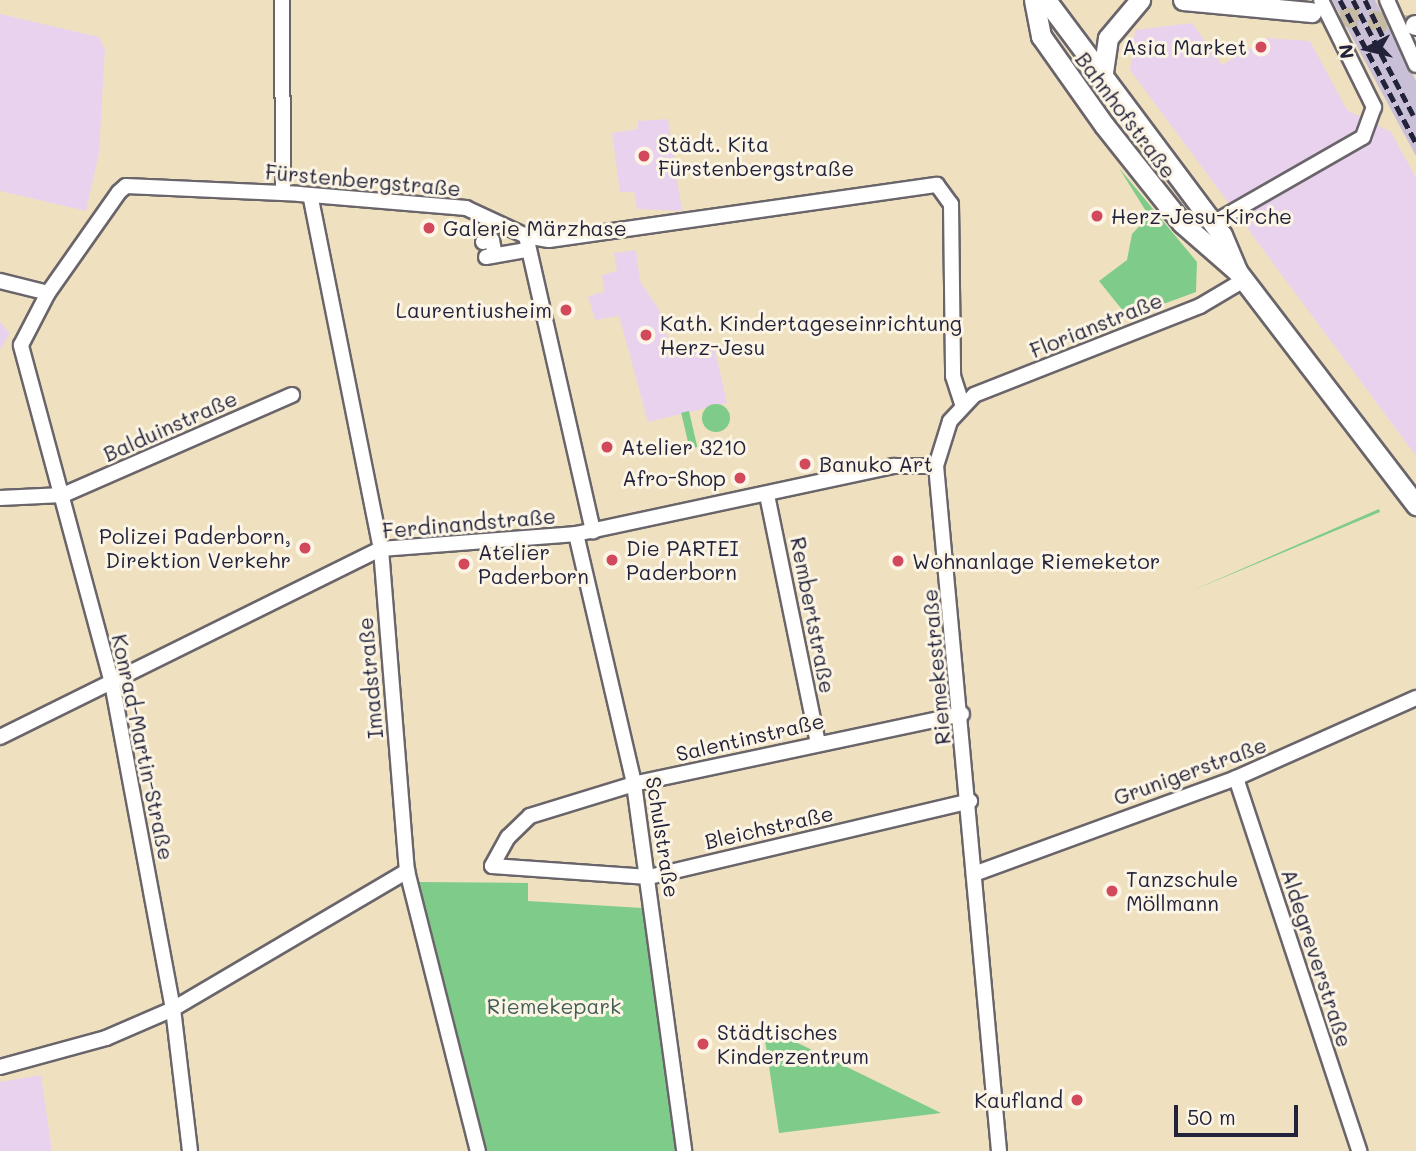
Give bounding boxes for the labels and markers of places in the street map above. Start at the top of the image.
place label: Asia Market [1122,34,1247,60]
marker: Asia Market [1253,39,1269,55]
place label: Städt. Kita Fürstenbergstraße [658,131,854,181]
marker: Städt. Kita Fürstenbergstraße [636,148,652,164]
place label: Herz-Jesu-Kirche [1111,203,1292,229]
marker: Herz-Jesu-Kirche [1089,208,1105,224]
place label: Galerie Märzhase [443,215,627,241]
marker: Galerie Märzhase [421,220,437,236]
place label: Laurentiusheim [396,297,552,323]
marker: Laurentiusheim [558,302,574,318]
place label: Kath. Kindertageseinrichtung Herz-Jesu [660,310,962,360]
marker: Kath. Kindertageseinrichtung Herz-Jesu [638,327,654,343]
place label: Atelier 3210 [621,434,746,460]
marker: Atelier 3210 [599,439,615,455]
place label: Banuko Art [819,451,933,477]
marker: Banuko Art [797,456,813,472]
place label: Afro-Shop [622,465,726,491]
marker: Afro-Shop [732,470,748,486]
place label: Polizei Paderborn, Direktion Verkehr [99,523,291,573]
place label: Die PARTEI Paderborn [626,535,739,585]
place label: Atelier Paderborn [478,539,589,589]
marker: Polizei Paderborn, Direktion Verkehr [297,540,313,556]
place label: Wohnanlage Riemeketor [912,548,1160,574]
marker: Die PARTEI Paderborn [604,552,620,568]
marker: Wohnanlage Riemeketor [890,553,906,569]
marker: Atelier Paderborn [456,556,472,572]
place label: Tanzschule Möllmann [1126,866,1238,916]
marker: Tanzschule Möllmann [1104,883,1120,899]
place label: Städtisches Kinderzentrum [717,1019,869,1069]
marker: Städtisches Kinderzentrum [695,1036,711,1052]
place label: Kaufland [974,1087,1063,1113]
marker: Kaufland [1069,1092,1085,1108]

